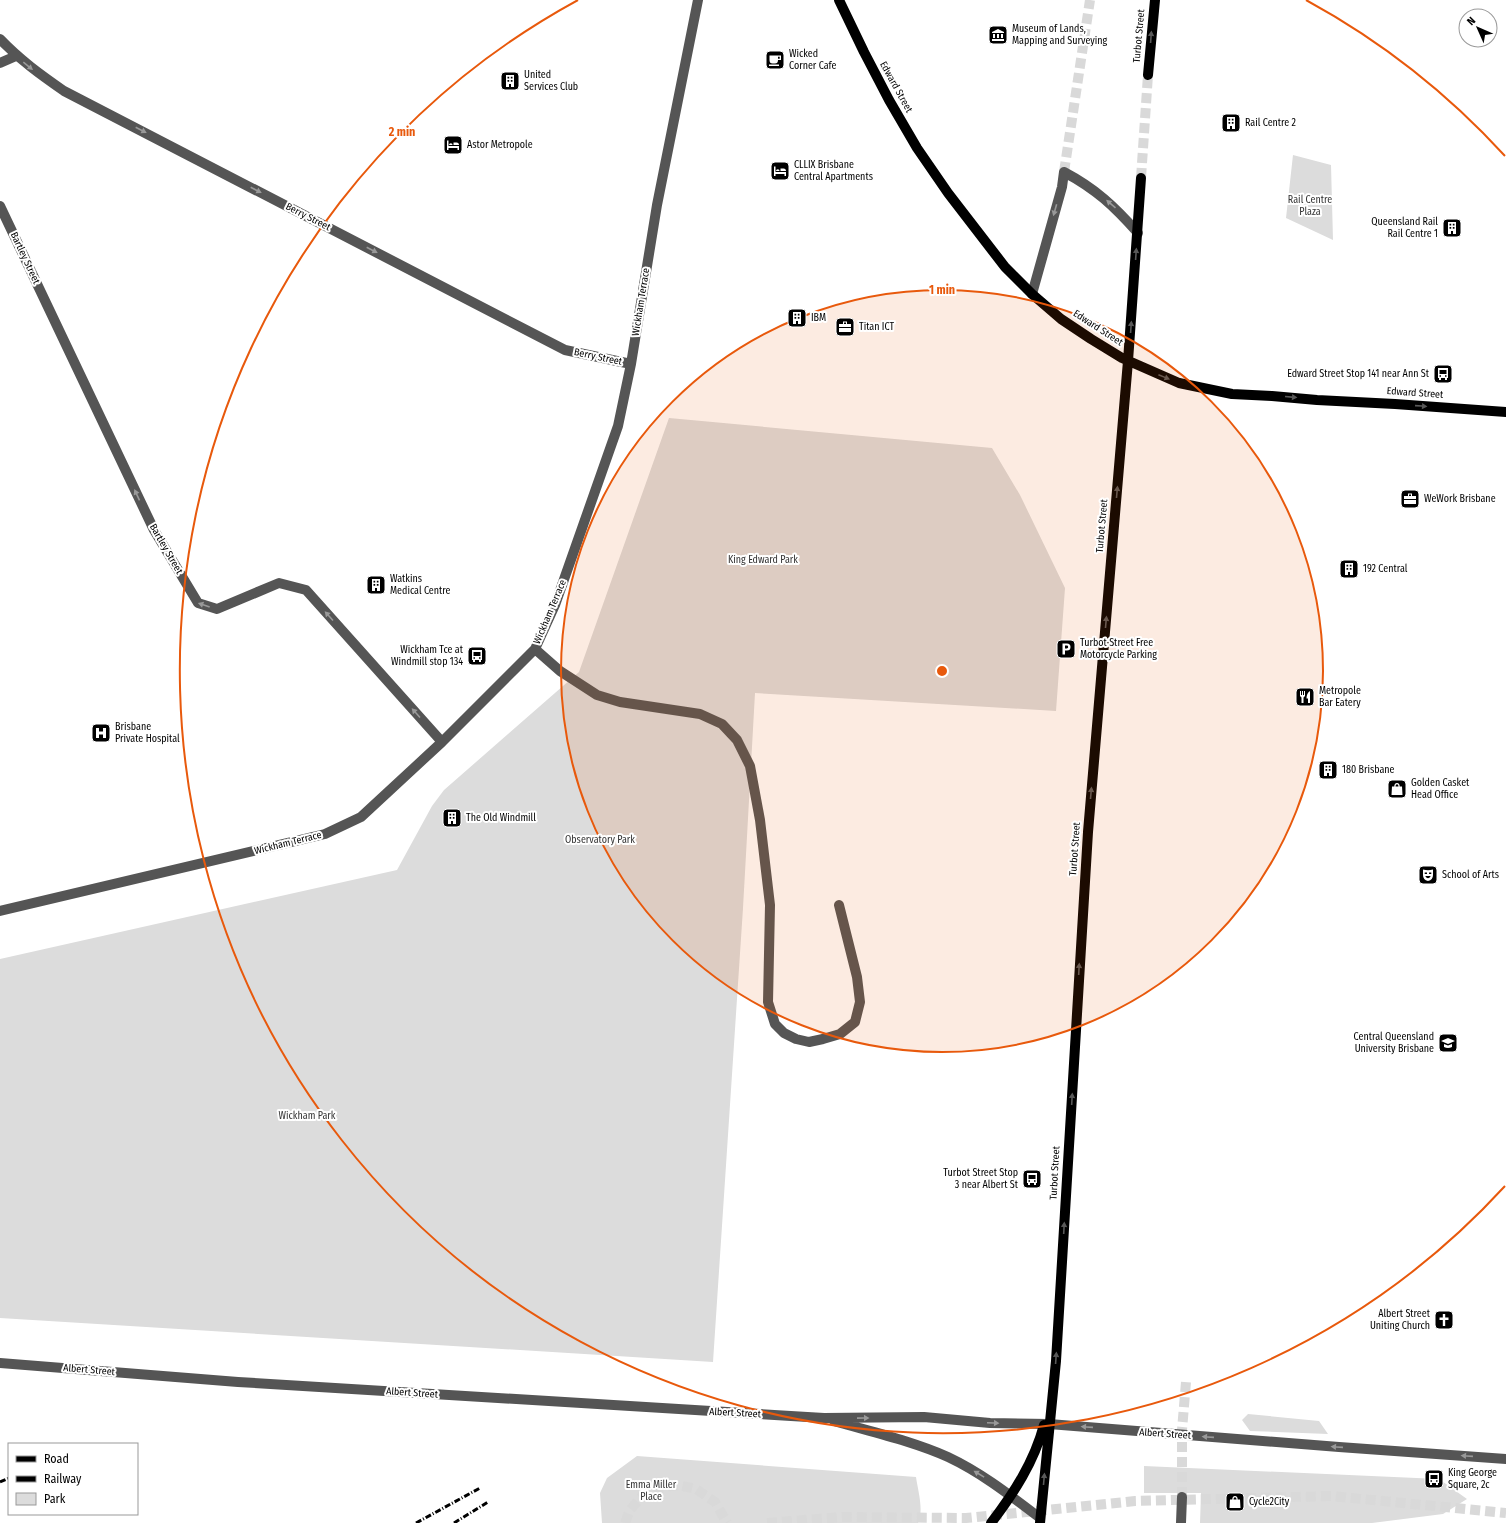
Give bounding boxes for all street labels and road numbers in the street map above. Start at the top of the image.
street label: Turbot Street [1131,8,1147,63]
street label: Edward Street [877,59,915,115]
street label: Berry Street [284,201,333,234]
street label: Bartley Street [8,230,43,287]
street label: Wickham Terrace [630,267,652,337]
street label: Edward Street [1071,308,1126,349]
street label: Berry Street [573,346,624,368]
street label: Edward Street [1386,385,1444,401]
street label: Turbot Street [1094,498,1110,553]
street label: Bartley Street [147,522,186,577]
street label: Wickham Terrace [531,578,569,646]
street label: Turbot Street [1067,821,1083,876]
street label: Wickham Terrace [253,829,323,857]
street label: Turbot Street [1048,1145,1062,1200]
street label: Albert Street [63,1362,116,1378]
street label: Albert Street [386,1385,439,1401]
street label: Albert Street [709,1406,762,1420]
street label: Albert Street [1139,1426,1192,1442]

